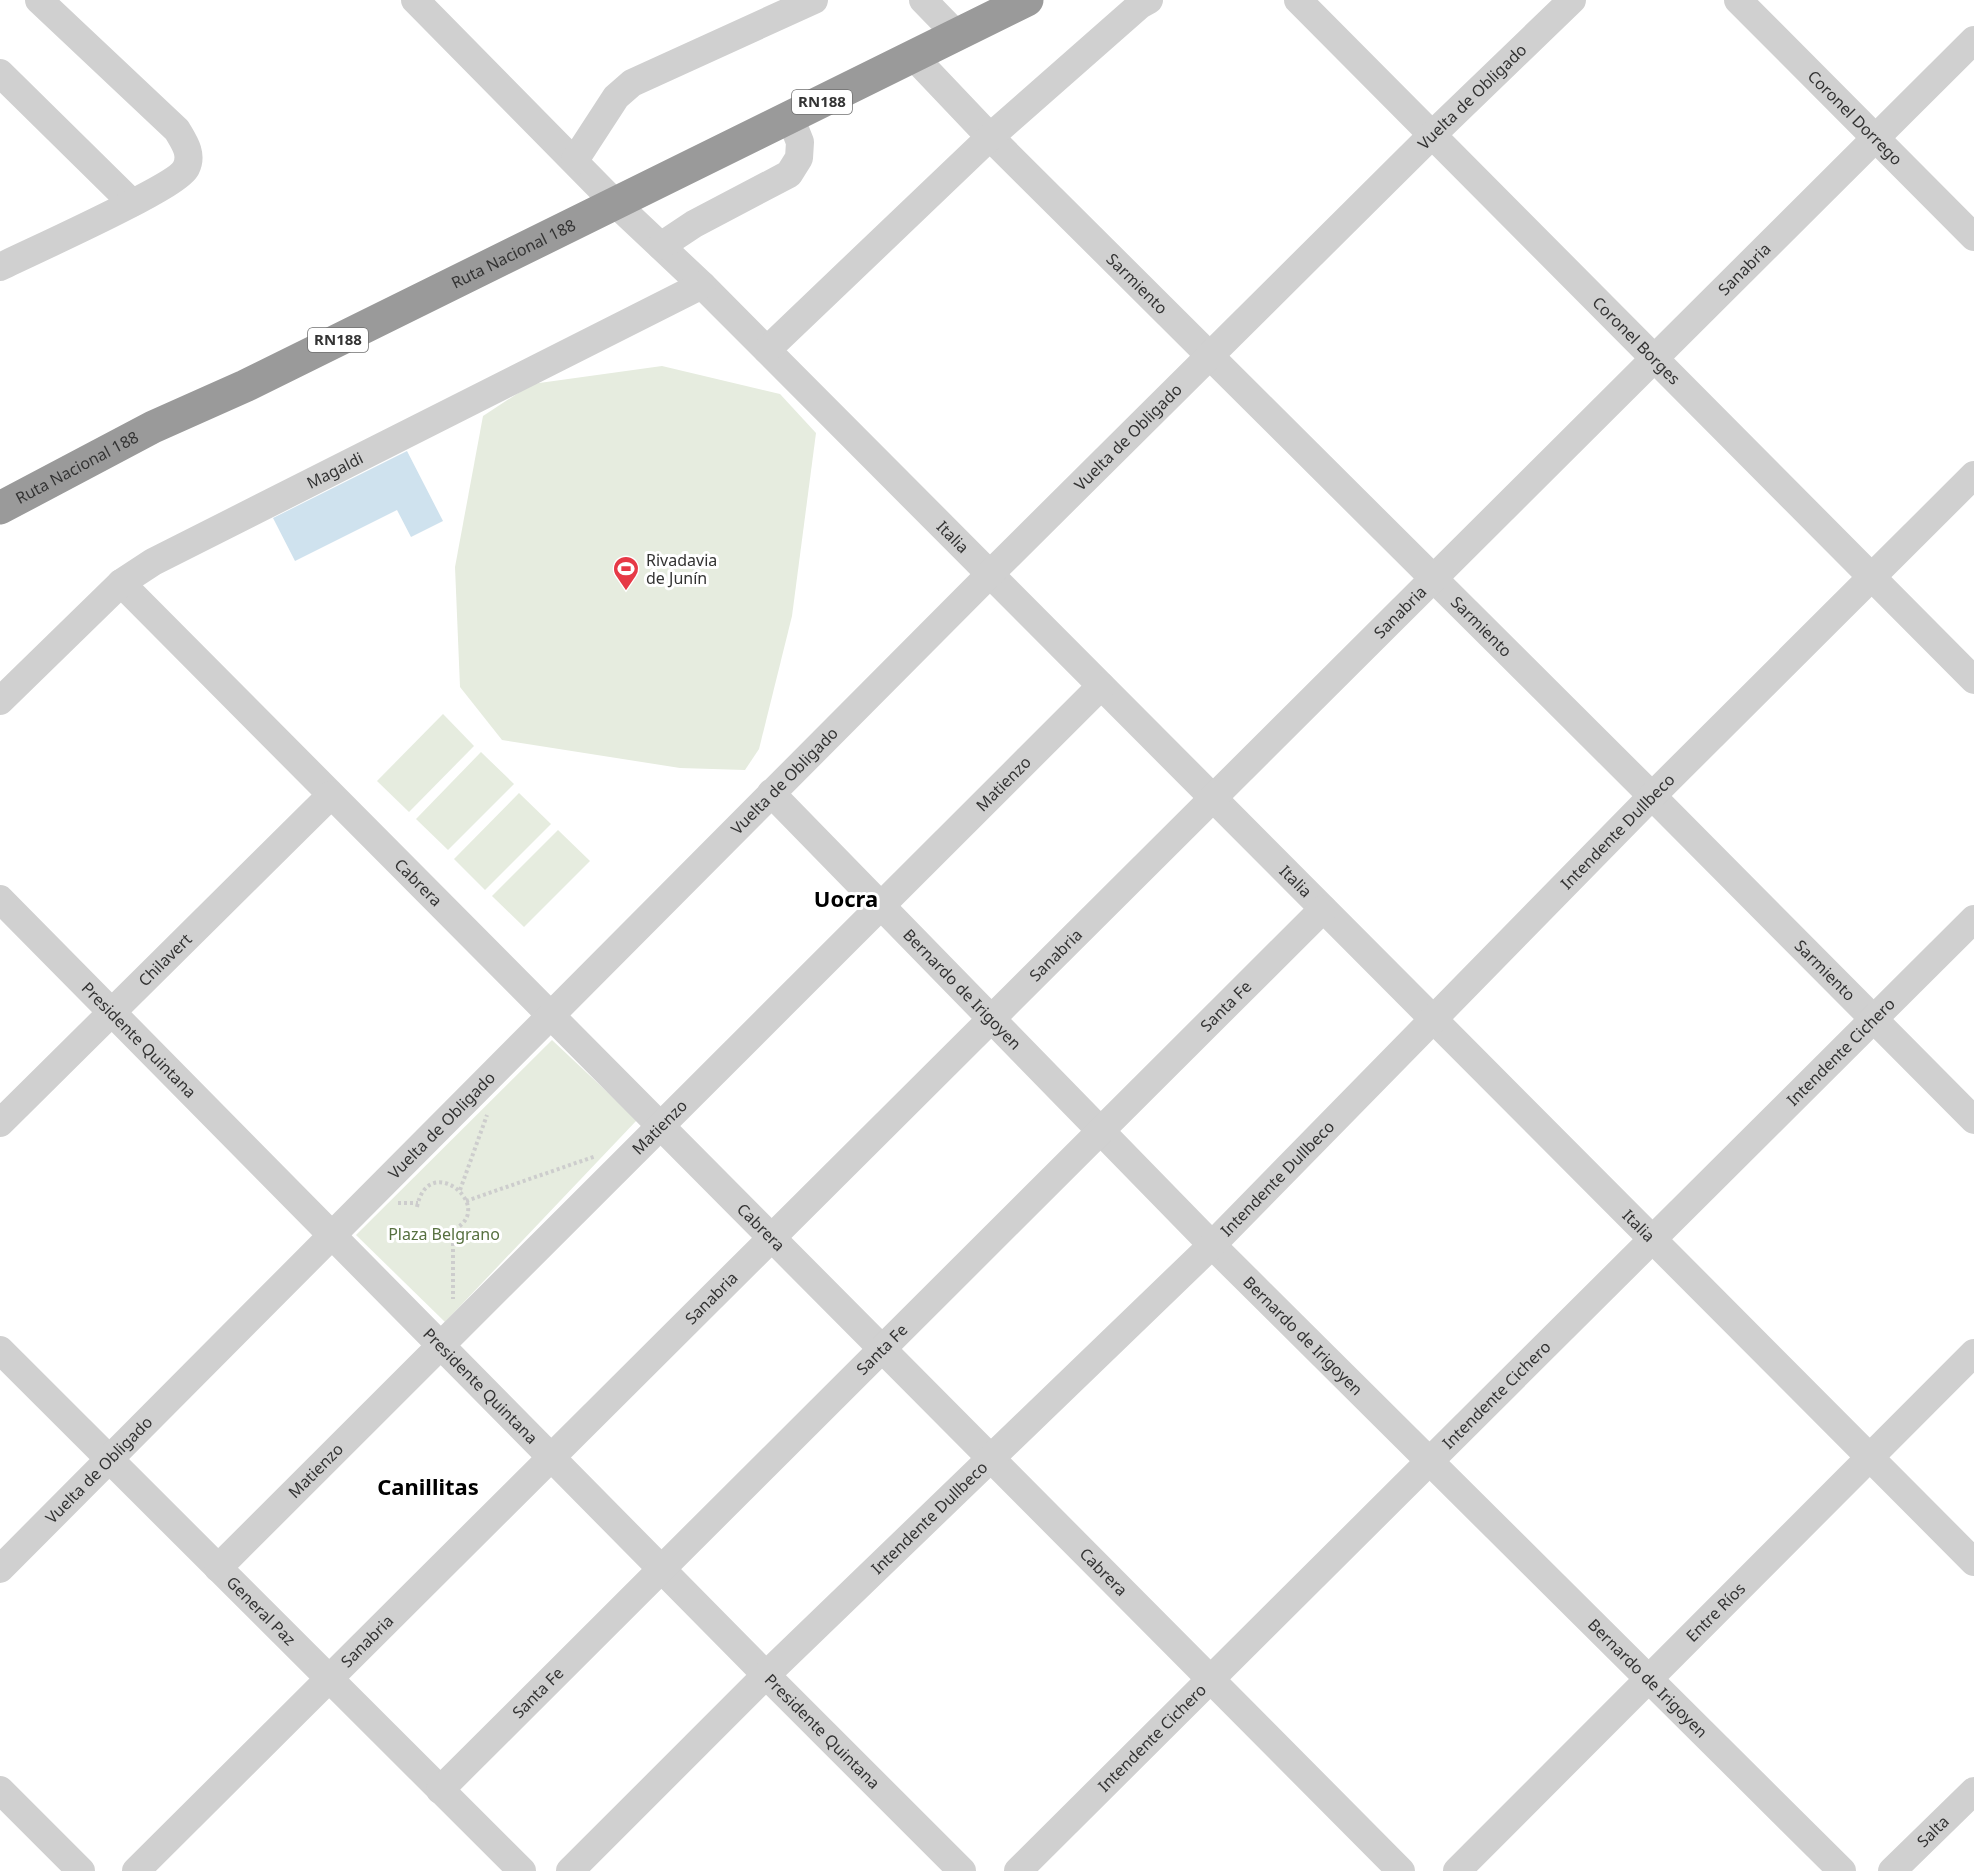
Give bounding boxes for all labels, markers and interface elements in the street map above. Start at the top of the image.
street label: Vuelta de Obligado [1413,39,1531,154]
street label: Coronel Dorrego [1803,65,1907,170]
road number: RN188 [792,90,852,114]
street label: Ruta Nacional 188 [447,214,579,294]
street label: Sanabria [1713,238,1775,300]
street label: Sarmiento [1102,248,1173,319]
street label: Coronel Borges [1588,291,1685,389]
road number: RN188 [308,328,368,352]
street label: Vuelta de Obligado [1069,379,1187,495]
street label: Ruta Nacional 188 [12,426,142,509]
street label: Magaldi [303,447,367,494]
street label: Italia [932,516,974,558]
place label: Rivadavia de Junín [646,549,717,589]
sports icon: Rivadavia de Junín [611,554,641,592]
street label: Sanabria [1369,581,1431,643]
street label: Sarmiento [1446,591,1517,662]
street label: Vuelta de Obligado [726,722,843,839]
street label: Matienzo [971,751,1036,816]
street label: Intendente Dullbeco [1556,769,1679,894]
street label: Cabrera [390,853,447,911]
street label: Italia [1275,860,1317,902]
district label: Uocra [814,883,878,913]
street label: Bernardo de Irigoyen [898,924,1026,1054]
street label: Sanabria [1024,924,1087,986]
street label: Chilavert [133,928,196,991]
street label: Sarmiento [1790,935,1860,1006]
street label: Santa Fe [1195,976,1256,1036]
street label: Presidente Quintana [77,977,201,1103]
street label: Intendente Cichero [1782,993,1900,1111]
street label: Vuelta de Obligado [383,1067,500,1184]
street label: Matienzo [627,1095,692,1159]
street label: Intendente Dullbeco [1216,1116,1339,1241]
street label: Cabrera [732,1198,790,1256]
street label: Italia [1618,1204,1660,1247]
park label: Plaza Belgrano [388,1223,500,1245]
street label: Sanabria [680,1267,742,1329]
street label: Bernardo de Irigoyen [1238,1271,1368,1400]
street label: Santa Fe [851,1319,912,1380]
street label: Presidente Quintana [418,1323,543,1449]
street label: Intendente Cichero [1437,1336,1555,1454]
street label: Vuelta de Obligado [40,1411,157,1528]
street label: Matienzo [283,1438,348,1503]
street label: Intendente Dullbeco [866,1456,992,1579]
district label: Canillitas [377,1471,479,1501]
street label: Cabrera [1075,1543,1132,1601]
street label: General Paz [222,1571,301,1650]
street label: Entre Ríos [1681,1577,1750,1646]
street label: Sanabria [336,1610,398,1672]
street label: Bernardo de Irigoyen [1583,1614,1713,1742]
street label: Santa Fe [507,1662,568,1723]
street label: Presidente Quintana [760,1669,885,1794]
street label: Intendente Cichero [1093,1679,1211,1796]
street label: Salta [1912,1811,1954,1852]

